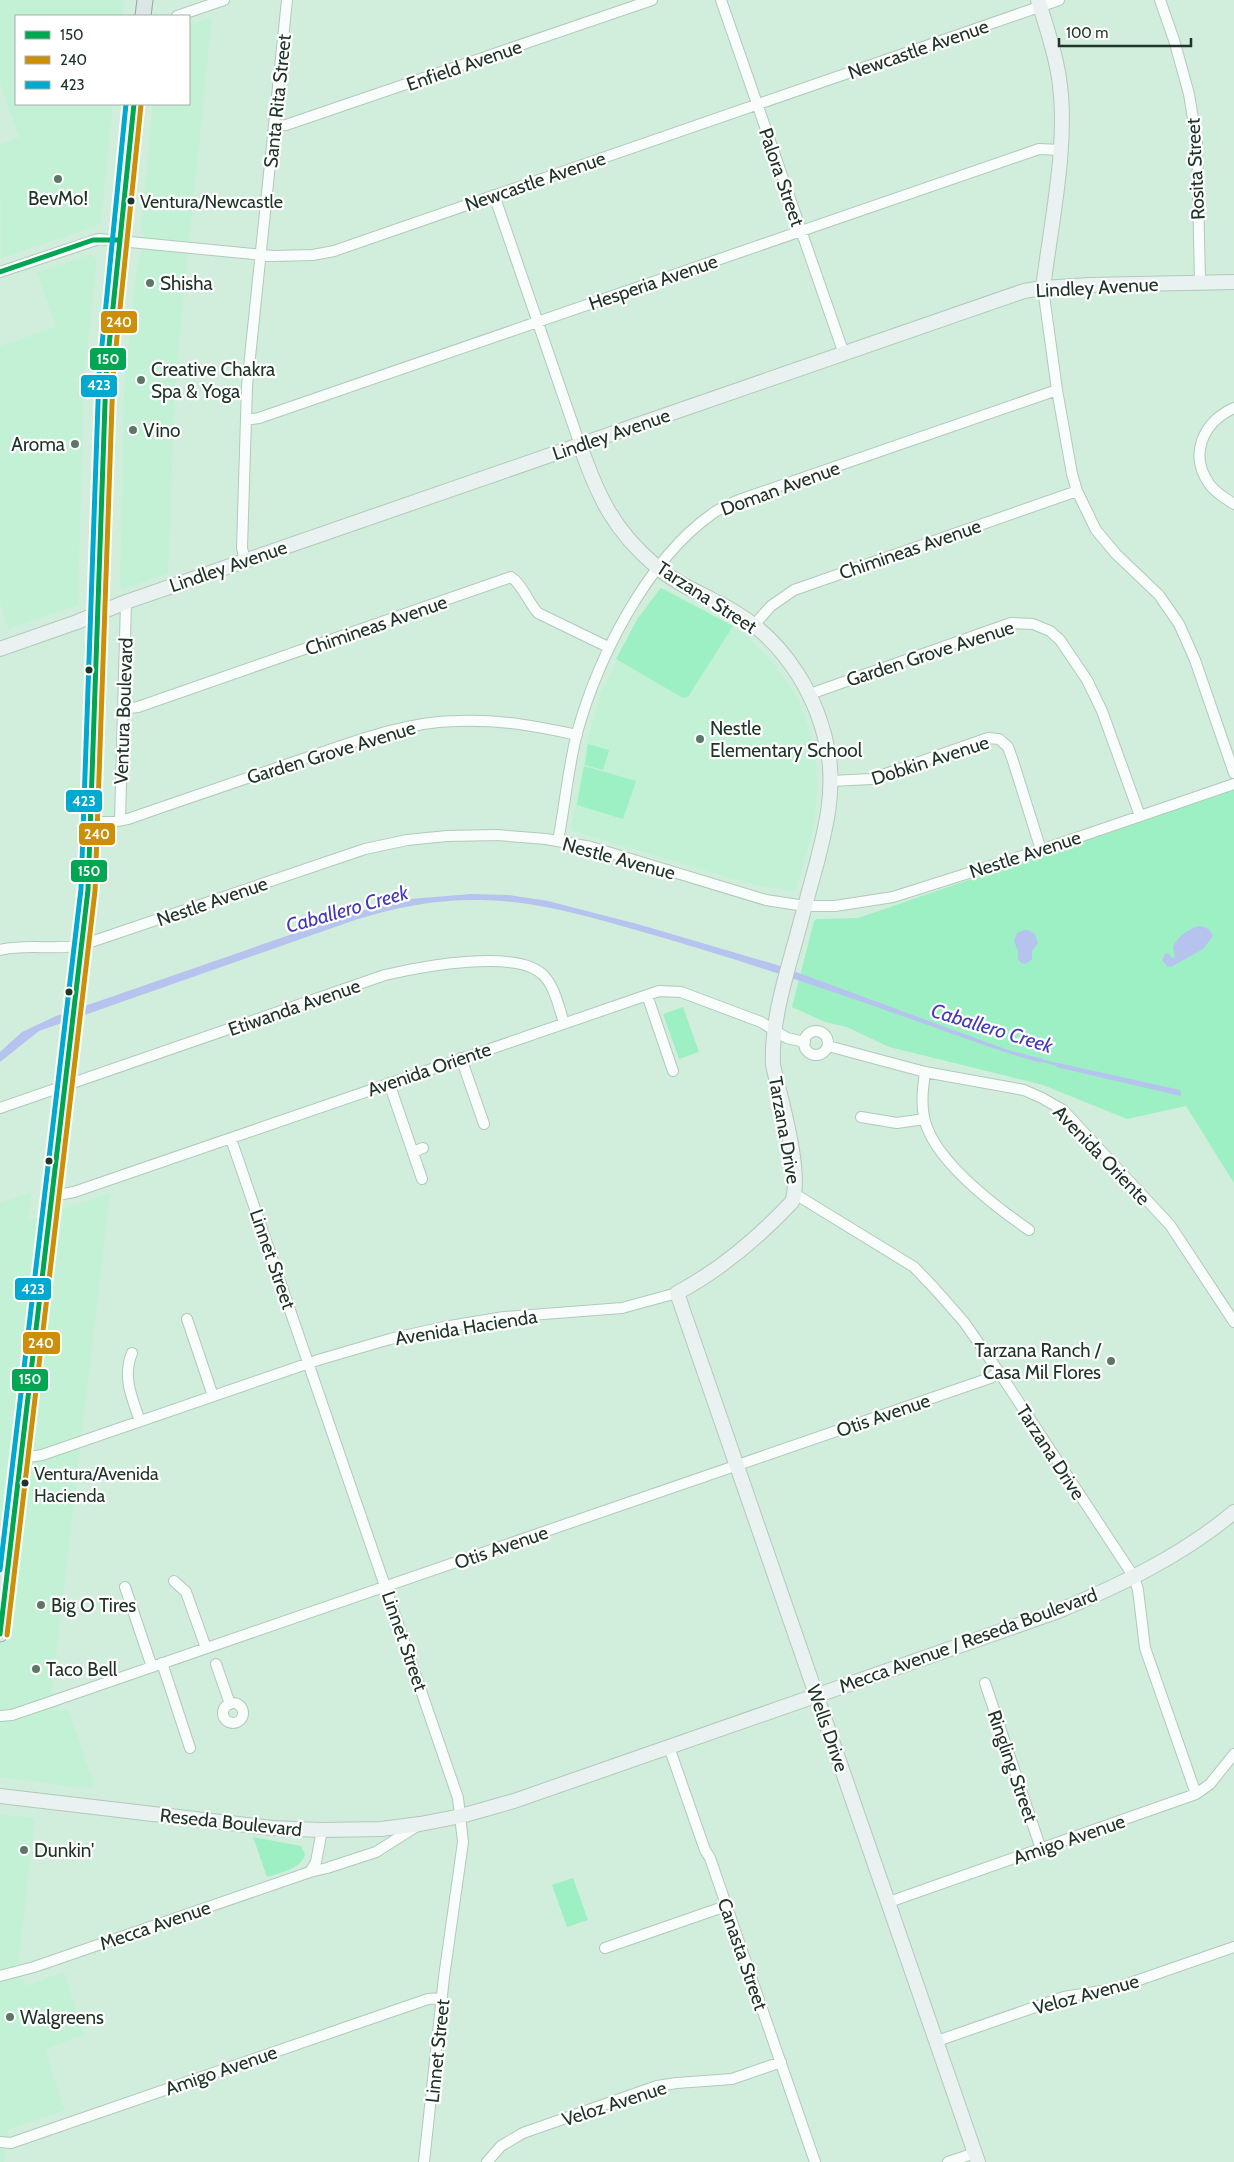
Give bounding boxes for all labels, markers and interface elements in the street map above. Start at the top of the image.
legend [15,15,190,105]
street label: Newcastle Avenue [845,15,992,84]
scale bar [1059,15,1192,47]
text: 100 m [1066,24,1108,42]
text: 150 [60,26,83,44]
street label: Santa Rita Street [259,32,296,169]
street label: Enfield Avenue [404,35,525,96]
text: 240 [60,51,87,69]
text: 423 [60,76,85,94]
street label: Rosita Street [1181,117,1210,221]
street label: Palora Street [754,125,809,230]
street label: Newcastle Avenue [462,147,609,216]
marker: BevMo! [52,173,64,185]
place label: BevMo! [28,187,88,210]
place label: Ventura/Newcastle [140,191,283,213]
marker: Ventura/Newcastle [126,196,136,206]
street label: Hesperia Avenue [586,250,721,315]
place label: Shisha [160,272,213,295]
street label: Lindley Avenue [1035,273,1159,302]
marker: Shisha [144,277,156,289]
line badge: 240 [100,310,138,334]
text: 240 [106,313,132,331]
line badge: 150 [89,347,127,371]
text: 150 [97,350,119,368]
place label: Creative Chakra Spa & Yoga [151,358,275,403]
line badge: 423 [80,374,118,398]
marker: Creative Chakra Spa & Yoga [135,374,147,386]
text: 423 [87,376,111,394]
street label: Lindley Avenue [549,404,673,465]
place label: Vino [143,419,181,442]
marker: Vino [127,424,139,436]
place label: Aroma [11,433,65,456]
marker: Aroma [69,438,81,450]
street label: Doman Avenue [717,456,843,521]
street label: Chimineas Avenue [836,514,984,585]
street label: Lindley Avenue [166,536,290,597]
street label: Tarzana Street [652,556,762,639]
street label: Chimineas Avenue [302,590,450,661]
street label: Garden Grove Avenue [843,615,1017,691]
street label: Ventura Boulevard [109,637,138,785]
unlabelled marker [84,665,94,675]
street label: Garden Grove Avenue [244,716,418,789]
place label: Nestle Elementary School [710,717,863,762]
street label: Dobkin Avenue [868,731,992,790]
marker: Nestle Elementary School [694,733,706,745]
line badge: 423 [65,789,103,813]
text: 423 [72,792,96,810]
line badge: 240 [78,822,116,846]
text: 240 [84,825,110,843]
street label: Nestle Avenue [967,826,1084,883]
street label: Nestle Avenue [560,832,678,885]
line badge: 150 [70,859,108,883]
text: 150 [78,862,100,880]
street label: Nestle Avenue [154,872,271,931]
water label: Caballero Creek [283,880,412,938]
street label: Etiwanda Avenue [225,974,364,1041]
unlabelled marker [64,987,74,997]
water label: Caballero Creek [928,998,1057,1058]
street label: Avenida Oriente [364,1037,494,1101]
street label: Tarzana Drive [764,1075,805,1186]
street label: Avenida Oriente [1048,1101,1155,1210]
unlabelled marker [44,1156,54,1166]
street label: Linnet Street [245,1206,301,1313]
line badge: 423 [14,1277,52,1301]
text: 423 [21,1280,45,1298]
street label: Avenida Hacienda [393,1305,539,1350]
line badge: 240 [22,1331,61,1355]
text: 240 [28,1334,54,1352]
place label: Tarzana Ranch / Casa Mil Flores [974,1339,1102,1384]
marker: Tarzana Ranch / Casa Mil Flores [1105,1355,1117,1367]
line badge: 150 [11,1368,49,1392]
text: 150 [19,1370,41,1388]
street label: Otis Avenue [833,1389,933,1442]
street label: Tarzana Drive [1011,1400,1090,1504]
place label: Ventura/Avenida Hacienda [34,1463,159,1507]
marker: Ventura/Avenida Hacienda [20,1478,30,1488]
street label: Otis Avenue [451,1521,551,1574]
street label: Mecca Avenue / Reseda Boulevard [836,1583,1100,1698]
street label: Linnet Street [377,1588,433,1695]
place label: Big O Tires [51,1594,136,1617]
marker: Big O Tires [35,1599,47,1611]
place label: Taco Bell [46,1658,118,1681]
marker: Taco Bell [30,1663,42,1675]
street label: Wells Drive [802,1682,853,1775]
street label: Ringling Street [983,1707,1043,1826]
street label: Reseda Boulevard [159,1804,303,1841]
street label: Amigo Avenue [1010,1809,1128,1869]
place label: Dunkin' [34,1839,94,1862]
marker: Dunkin' [18,1844,30,1856]
street label: Canasta Street [713,1895,773,2014]
street label: Mecca Avenue [97,1896,214,1955]
street label: Veloz Avenue [1031,1969,1142,2020]
street label: Linnet Street [421,1998,454,2104]
place label: Walgreens [20,2006,104,2029]
marker: Walgreens [4,2011,16,2023]
street label: Amigo Avenue [162,2040,280,2100]
street label: Veloz Avenue [559,2076,669,2131]

